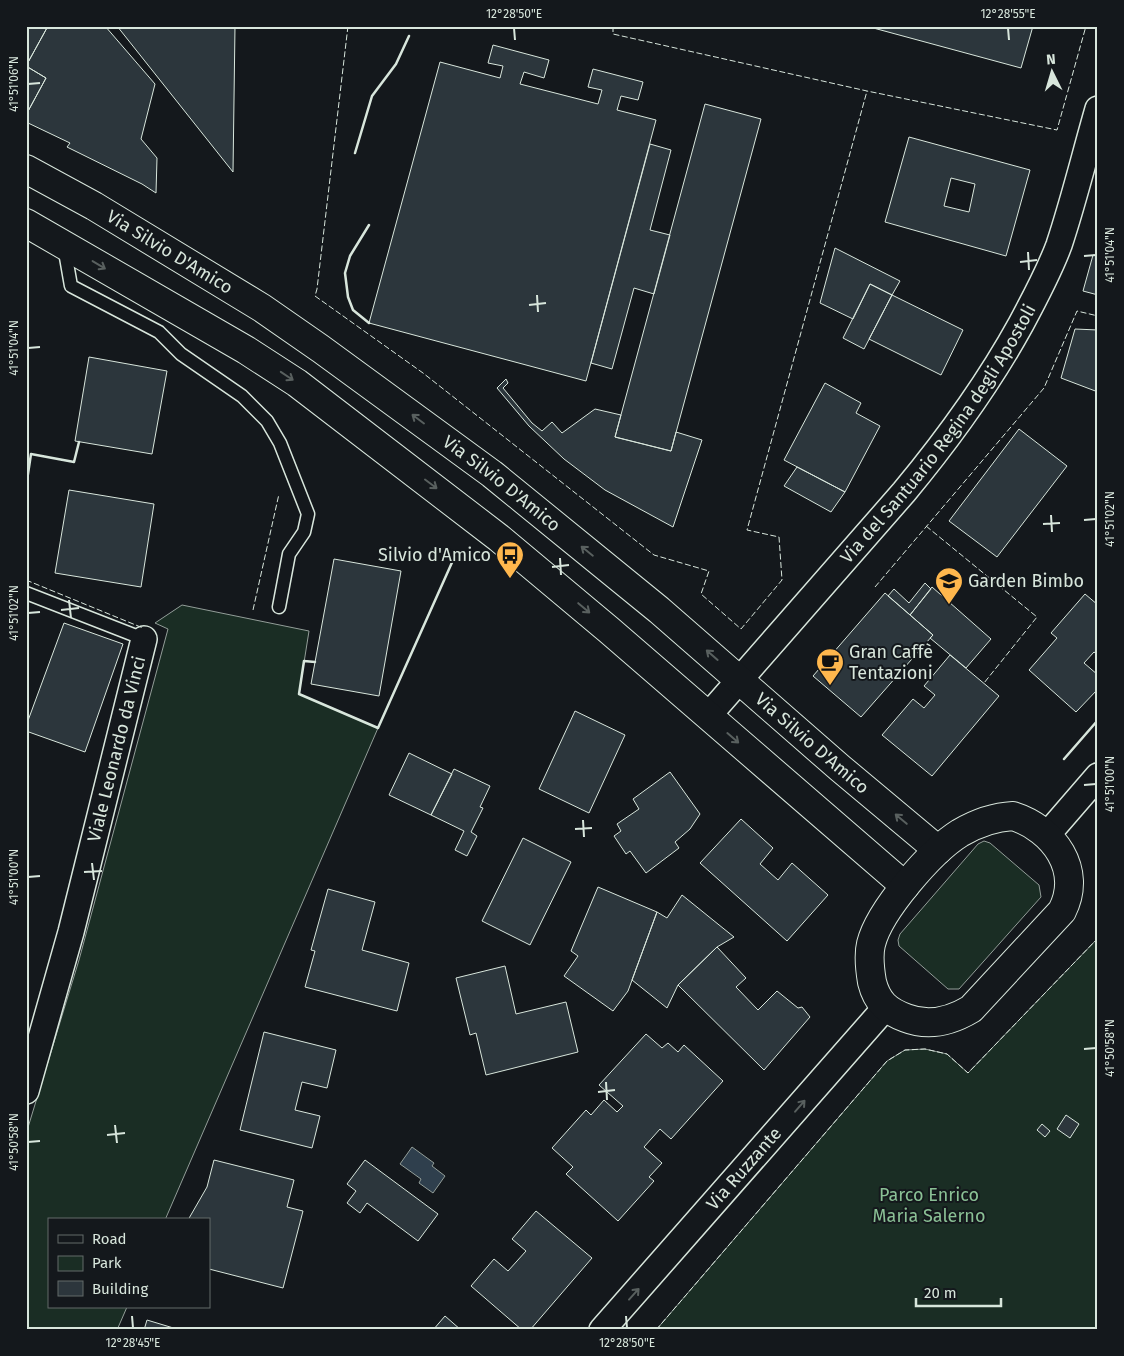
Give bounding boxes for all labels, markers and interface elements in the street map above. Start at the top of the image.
text: 12°28'50"E [486,7,542,21]
text: 12°28'55"E [980,7,1036,21]
north arrow [1026,48,1076,98]
text: N [1046,51,1056,68]
text: 41°51'06"N [7,56,21,112]
street label: Via Silvio D'Amico [103,205,237,299]
text: 41°51'04"N [1103,227,1117,283]
one-way arrow [91,260,105,270]
street label: Via del Santuario Regina degli Apostoli [836,301,1041,568]
text: 41°51'04"N [7,320,21,376]
one-way arrow [280,371,294,381]
one-way arrow [411,414,425,424]
street label: Via Silvio D'Amico [438,431,565,536]
one-way arrow [424,479,438,489]
text: 41°51'02"N [1103,491,1117,547]
bus stop icon: Silvio d'Amico [495,540,525,579]
place label: Silvio d'Amico [378,544,491,566]
one-way arrow [581,546,594,557]
school or university icon: Garden Bimbo [934,566,964,605]
place label: Garden Bimbo [968,570,1084,592]
text: 41°51'02"N [7,585,21,641]
one-way arrow [577,603,590,614]
place label: Gran Caffè Tentazioni [849,641,933,684]
cafe icon: Gran Caffè Tentazioni [815,647,845,686]
one-way arrow [706,650,719,661]
street label: Viale Leonardo da Vinci [83,654,150,844]
street label: Via Silvio D'Amico [751,688,874,799]
one-way arrow [726,733,739,744]
text: 41°51'00"N [1103,756,1117,812]
one-way arrow [894,813,907,825]
text: 41°51'00"N [7,849,21,905]
text: 41°50'58"N [1103,1019,1117,1077]
one-way arrow [794,1099,805,1112]
text: 41°50'58"N [7,1113,21,1171]
street label: Via Ruzzante [702,1123,786,1214]
park label: Parco Enrico Maria Salerno [873,1184,985,1227]
legend [48,1218,210,1308]
text: Road [92,1230,127,1248]
text: Park [92,1254,122,1272]
scale bar [916,1276,1002,1308]
text: Building [92,1280,148,1298]
text: 20 m [924,1284,957,1302]
one-way arrow [629,1287,640,1300]
text: 12°28'45"E [105,1336,161,1350]
text: 12°28'50"E [599,1336,655,1350]

